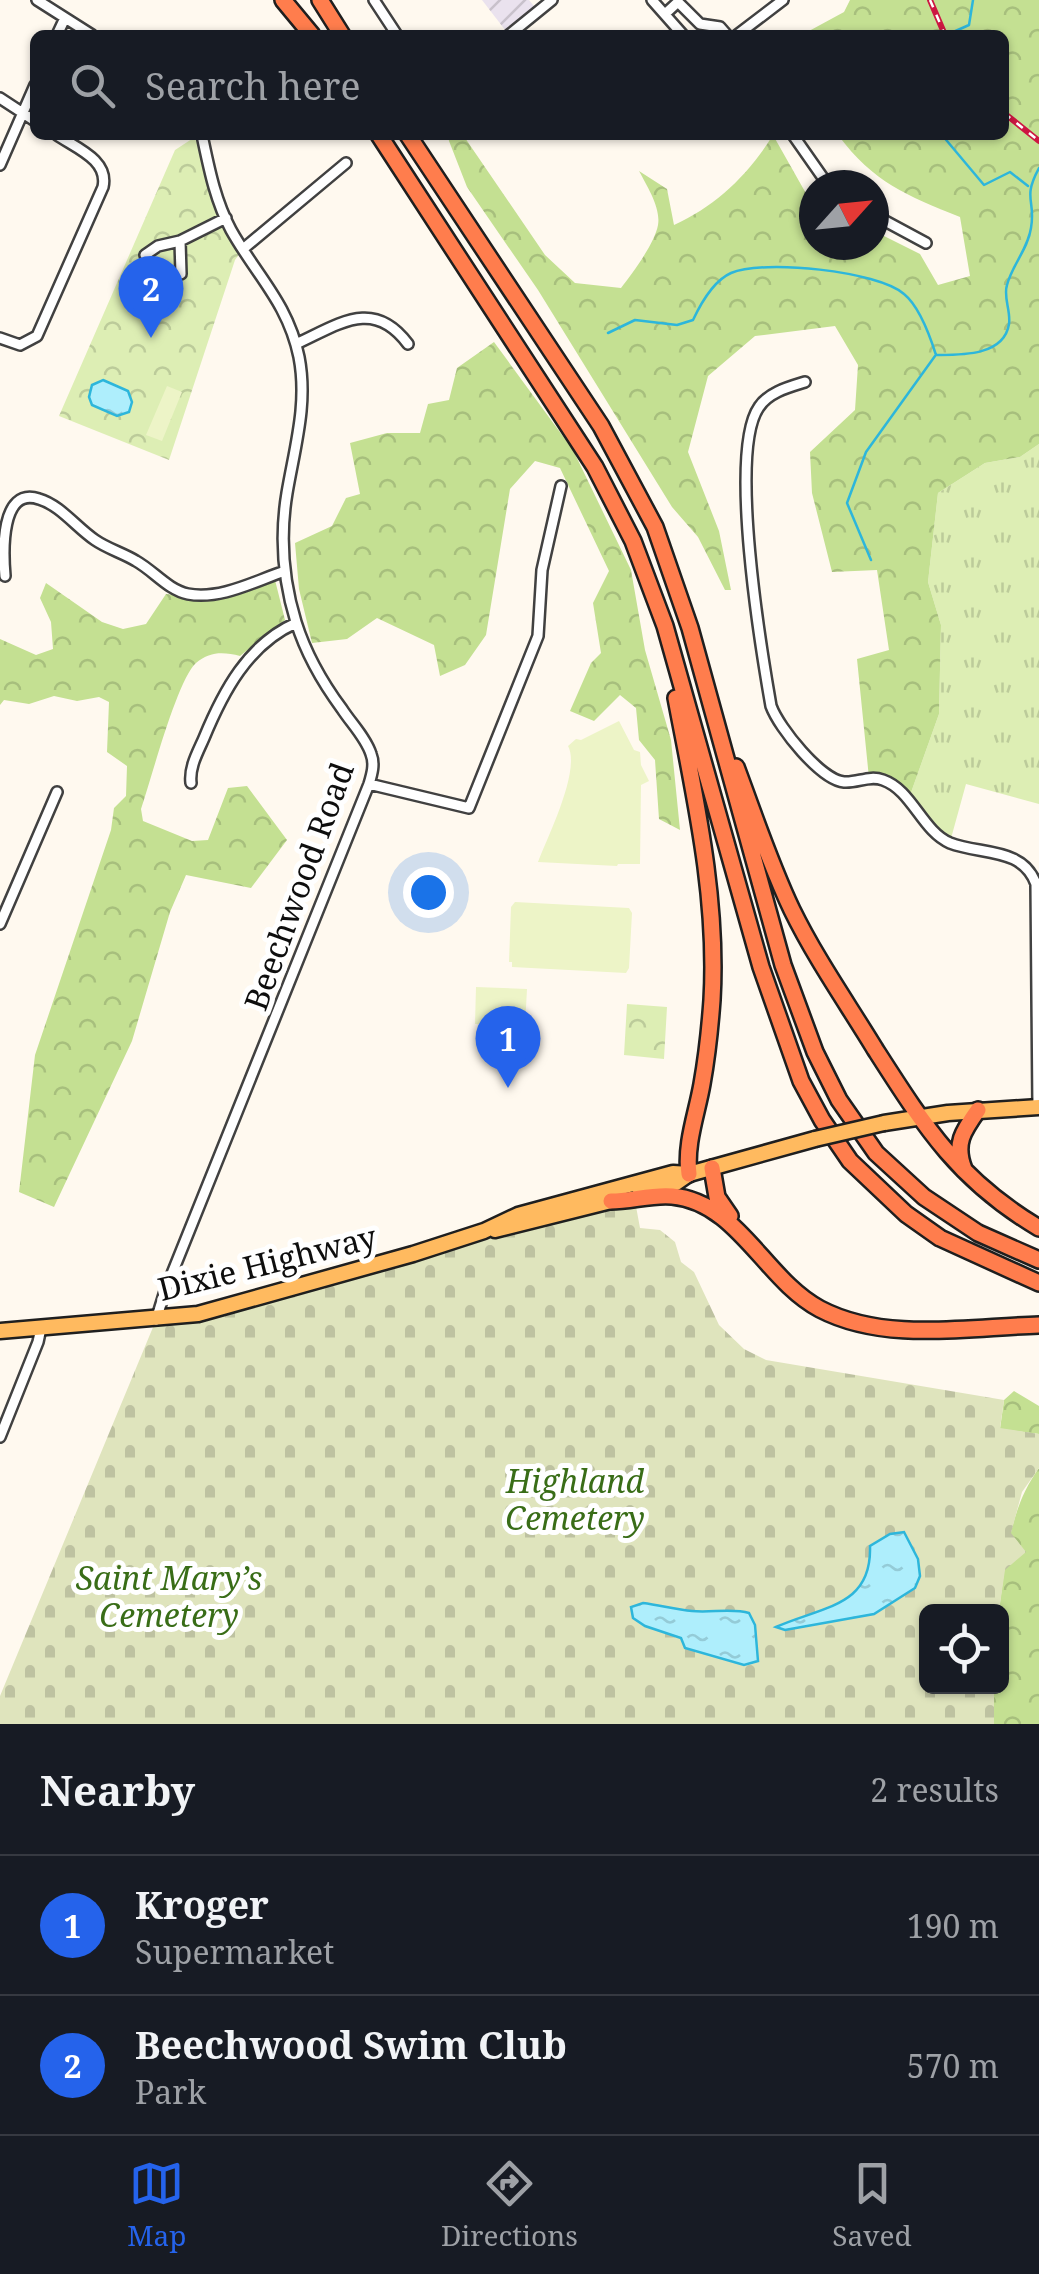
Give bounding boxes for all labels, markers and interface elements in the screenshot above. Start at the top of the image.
search box [30,30,1009,140]
icon: search [65,58,120,113]
text: Search here [145,59,361,111]
north arrow [799,170,889,260]
pin: 2 [118,255,184,338]
street label: Beechwood Road [233,756,363,1016]
your location [403,867,454,918]
pin: 1 [476,1006,540,1088]
street label: Dixie Highway [153,1214,382,1310]
park label: Highland Cemetery [505,1459,645,1539]
park label: Saint Mary’s Cemetery [76,1556,262,1636]
map controls [919,1604,1009,1694]
button: locate [919,1604,1009,1694]
text: Nearby [40,1761,195,1818]
text: 2 results [870,1768,999,1811]
text: Kroger [135,1878,269,1930]
text: 1 [63,1904,82,1947]
text: 190 m [907,1904,999,1947]
text: Supermarket [135,1930,334,1973]
text: Beechwood Swim Club [135,2018,567,2070]
text: 2 [63,2044,82,2087]
text: 570 m [907,2044,999,2087]
text: Park [135,2070,206,2113]
tab: Map [127,2156,186,2254]
tab: Directions [441,2156,578,2254]
tab: Saved [832,2156,912,2254]

